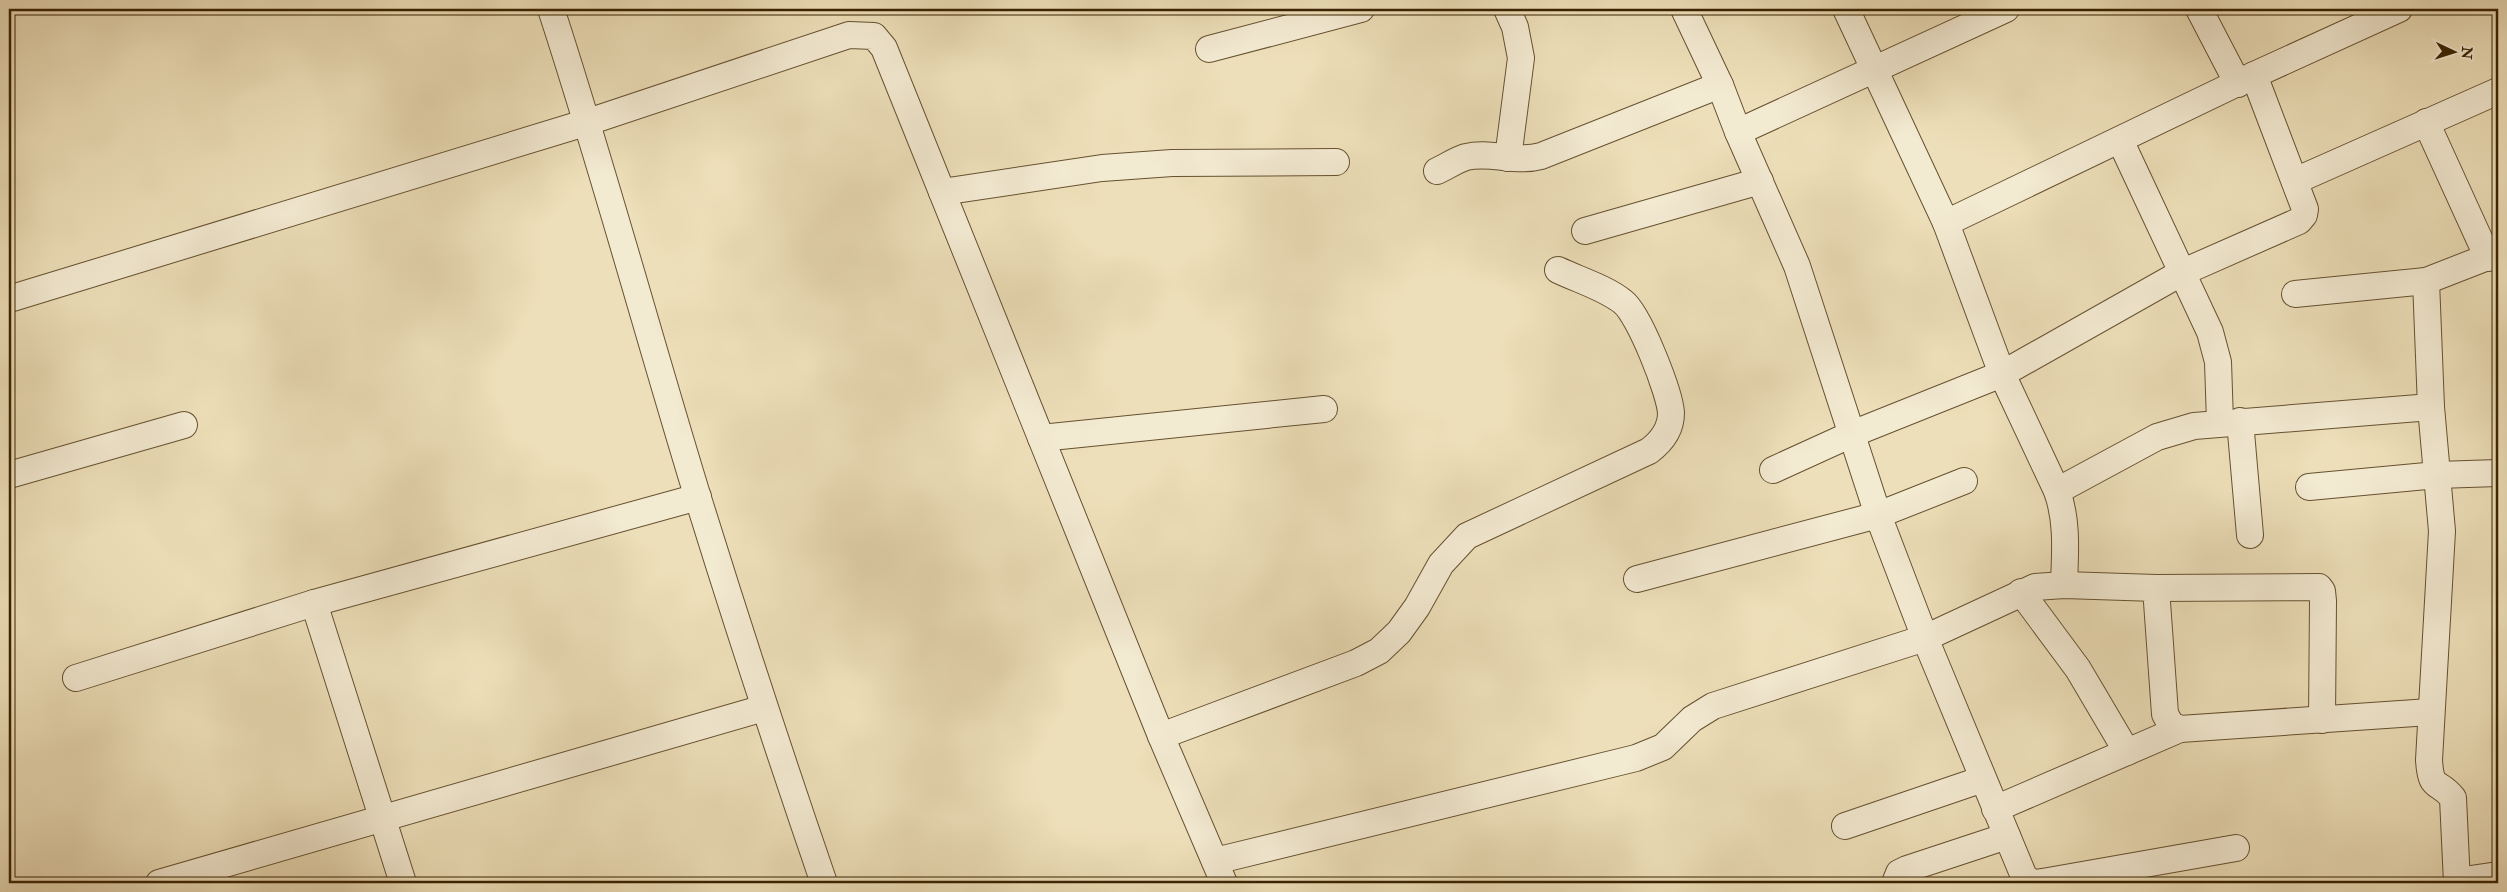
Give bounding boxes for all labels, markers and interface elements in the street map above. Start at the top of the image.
north arrow [2430,28,2480,78]
text: N [2458,45,2475,60]

